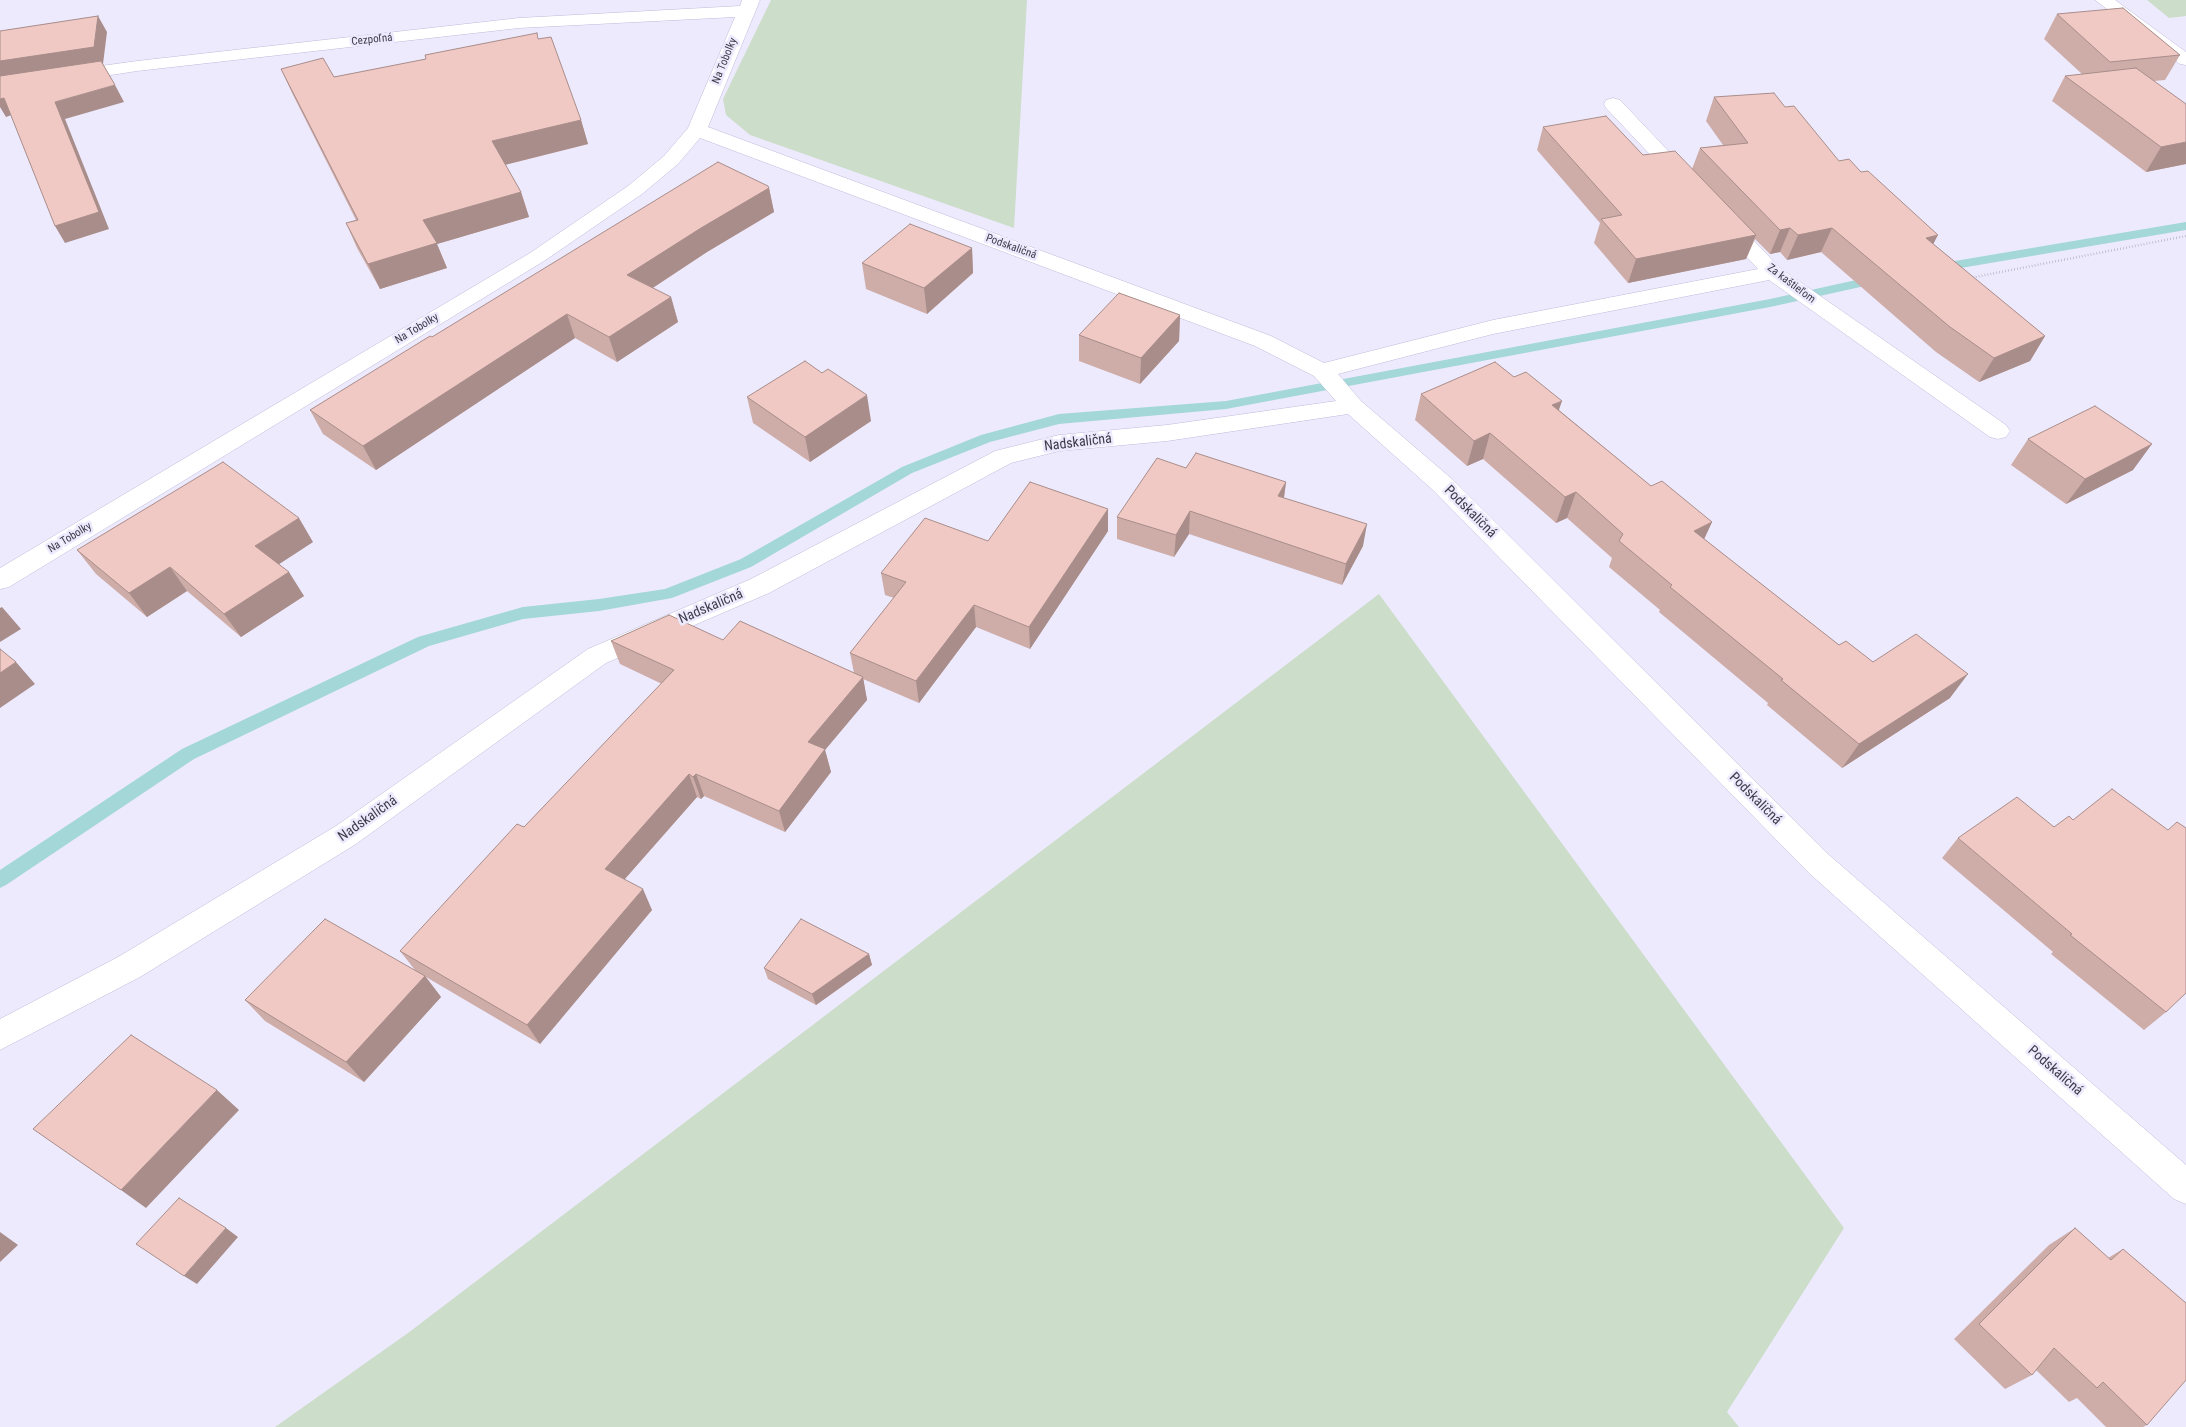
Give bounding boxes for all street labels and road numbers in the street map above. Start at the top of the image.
street label: Cezpoľná [351,31,393,49]
street label: Na Tobolky [710,36,740,86]
street label: Podskaličná [984,232,1038,262]
street label: Za kaštieľom [1764,262,1818,306]
street label: Na Tobolky [393,311,441,347]
street label: Nadskaličná [1043,431,1113,455]
street label: Podskaličná [1440,482,1500,542]
street label: Na Tobolky [46,520,94,556]
street label: Nadskaličná [676,586,746,628]
street label: Podskaličná [1725,769,1785,829]
street label: Nadskaličná [335,793,401,845]
street label: Podskaličná [2024,1043,2086,1099]

